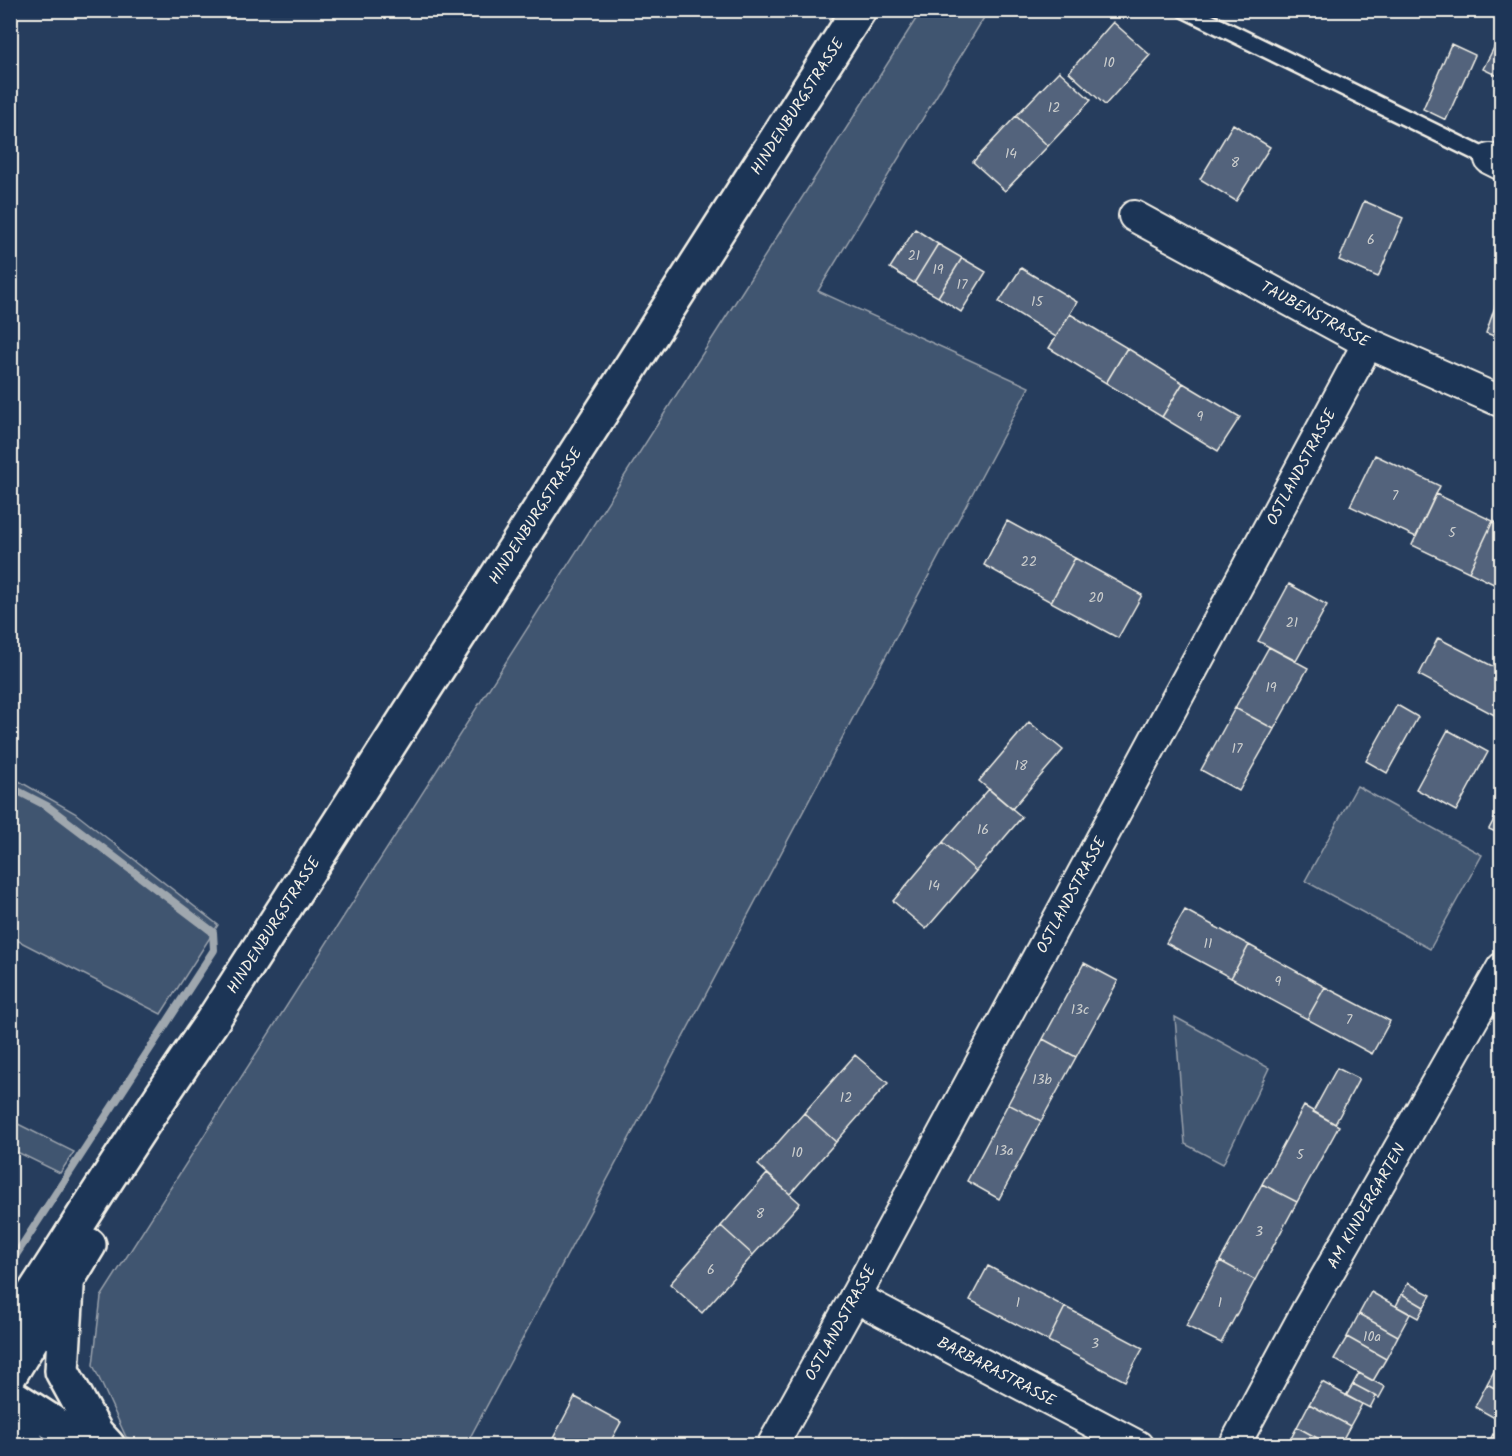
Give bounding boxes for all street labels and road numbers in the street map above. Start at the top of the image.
street label: HINDENBURGSTRASSE [744,32,851,180]
street label: TAUBENSTRASSE [1256,274,1375,354]
street label: OSTLANDSTRASSE [1260,404,1343,530]
street label: HINDENBURGSTRASSE [482,442,589,589]
street label: OSTLANDSTRASSE [1030,832,1113,958]
street label: HINDENBURGSTRASSE [220,851,327,999]
street label: AM KINDERGARTEN [1321,1139,1412,1273]
street label: OSTLANDSTRASSE [798,1260,883,1385]
street label: BARBARASTRASSE [933,1330,1061,1413]

